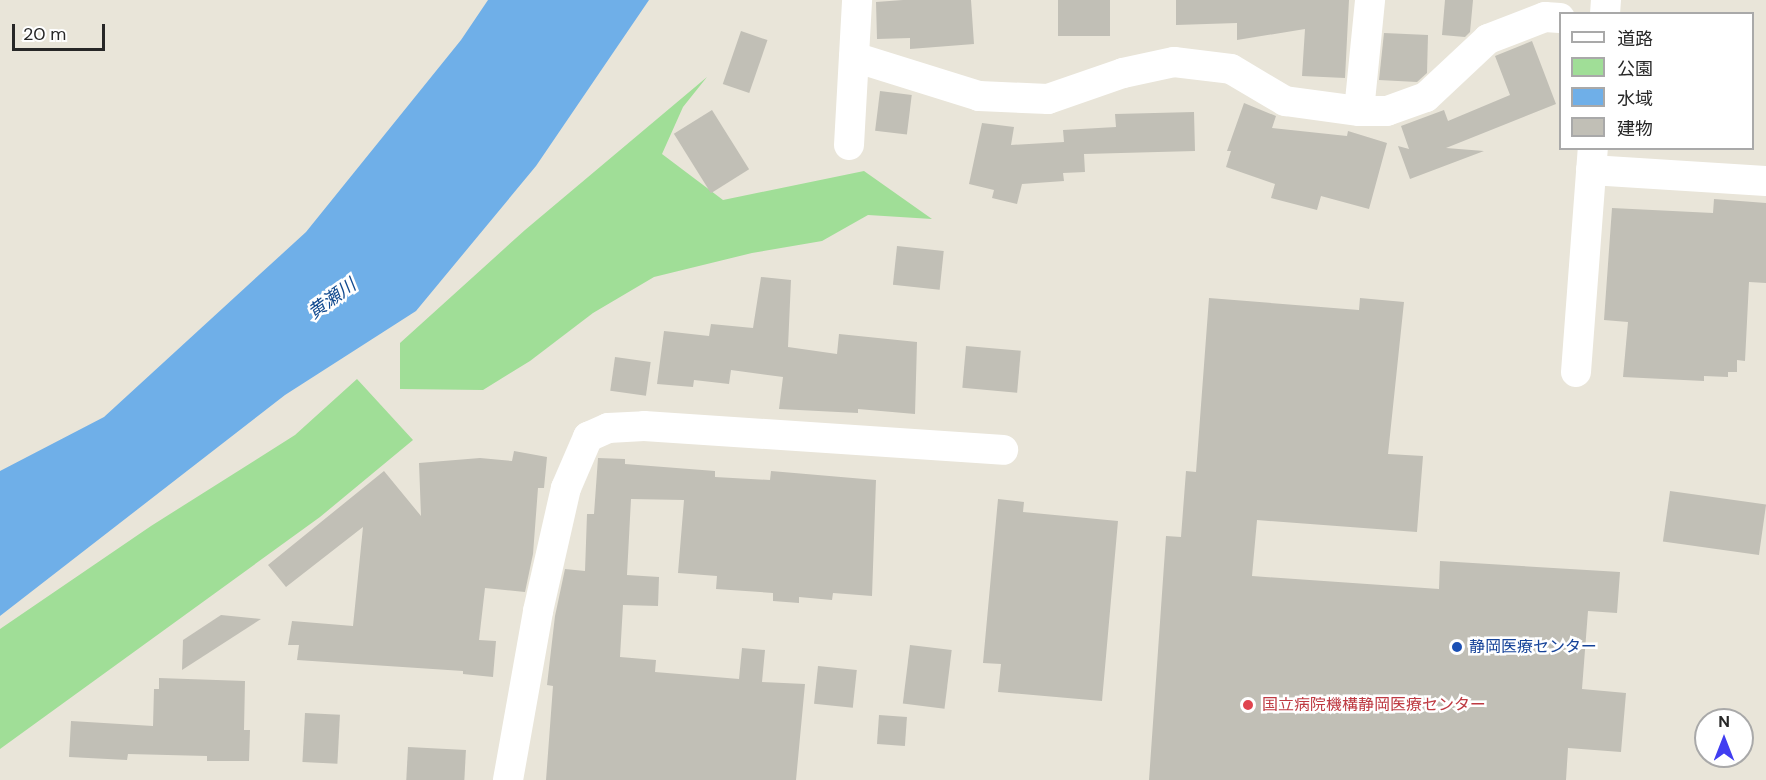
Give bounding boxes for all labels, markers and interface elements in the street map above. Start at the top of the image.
scale bar [15,12,108,50]
legend [1559,12,1754,150]
text: 20 m [23,22,66,46]
text: 道路 [1617,27,1653,51]
text: 公園 [1617,57,1653,81]
text: 水域 [1617,87,1653,111]
text: 建物 [1617,117,1653,141]
water label: 黄瀬川 [304,274,360,324]
place label: 静岡医療センター [1469,637,1597,657]
marker: 静岡医療センター [1450,640,1464,654]
place label: 国立病院機構静岡医療センター [1262,695,1486,715]
marker: 国立病院機構静岡医療センター [1239,696,1257,714]
north arrow [1694,708,1754,768]
text: N [1718,711,1730,732]

